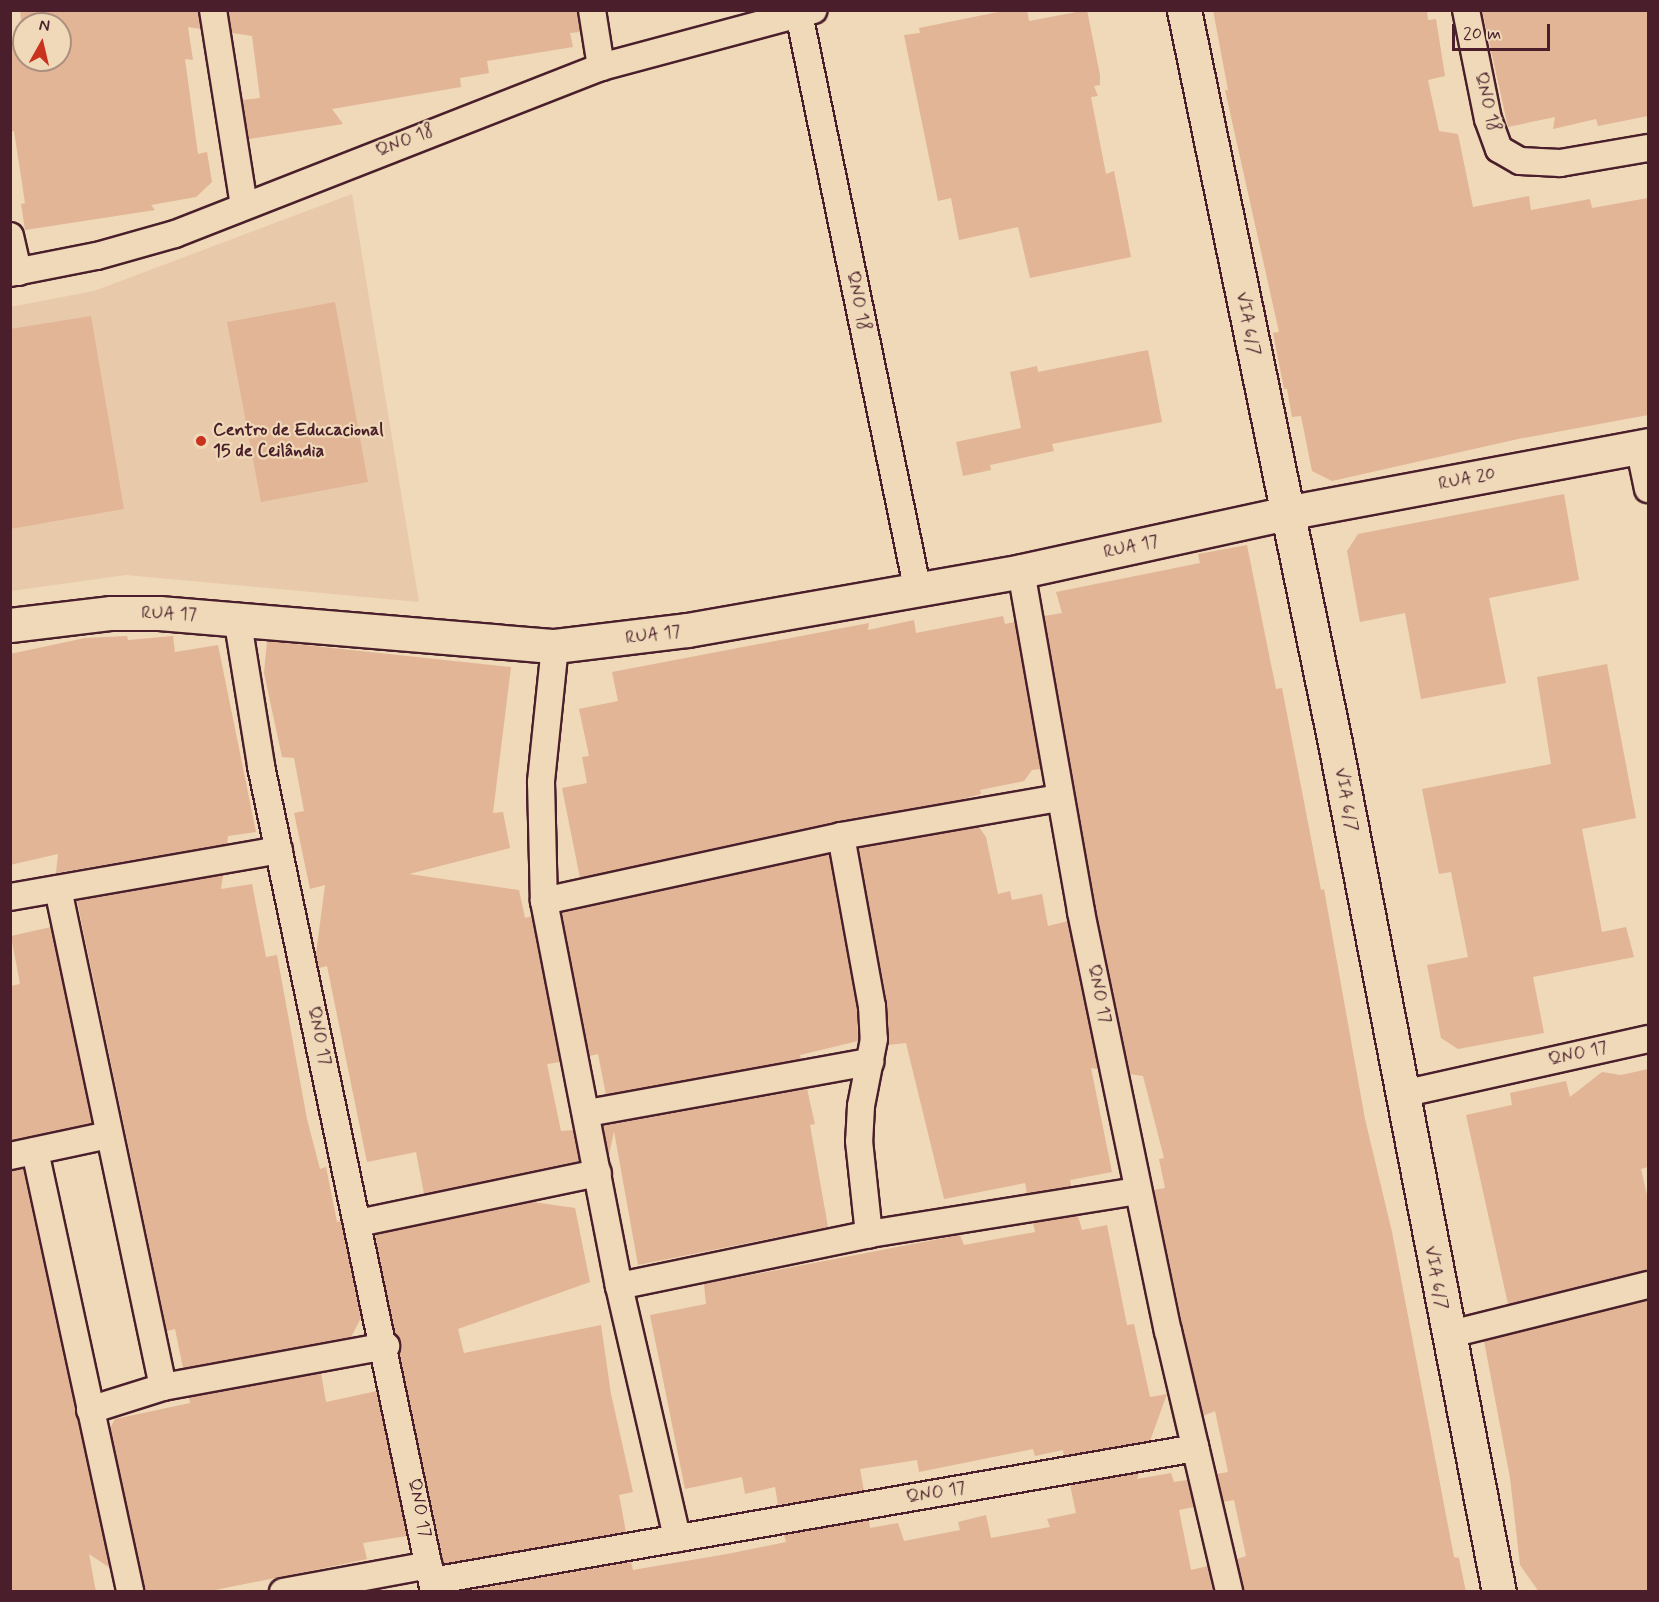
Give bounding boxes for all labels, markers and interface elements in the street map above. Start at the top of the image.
north arrow [12,12,72,72]
scale bar [1455,12,1552,50]
text: N [38,15,51,37]
text: 20 m [1463,22,1501,46]
street label: QNO 18 [1469,70,1505,134]
street label: QNO 18 [373,120,437,162]
street label: QNO 18 [841,269,875,333]
street label: VIA 6/7 [1231,290,1265,358]
place label: Centro de Educacional 15 de Ceilândia [213,420,381,462]
marker: Centro de Educacional 15 de Ceilândia [194,434,208,448]
street label: RUA 20 [1437,463,1497,495]
street label: RUA 17 [1102,531,1160,563]
street label: RUA 17 [141,602,197,626]
street label: RUA 17 [624,621,682,649]
street label: VIA 6/7 [1329,766,1363,834]
street label: QNO 17 [1082,962,1116,1026]
street label: QNO 17 [302,1004,336,1068]
street label: QNO 17 [1546,1037,1610,1071]
street label: VIA 6/7 [1419,1244,1453,1312]
street label: QNO 17 [403,1477,435,1539]
street label: QNO 17 [905,1477,967,1509]

